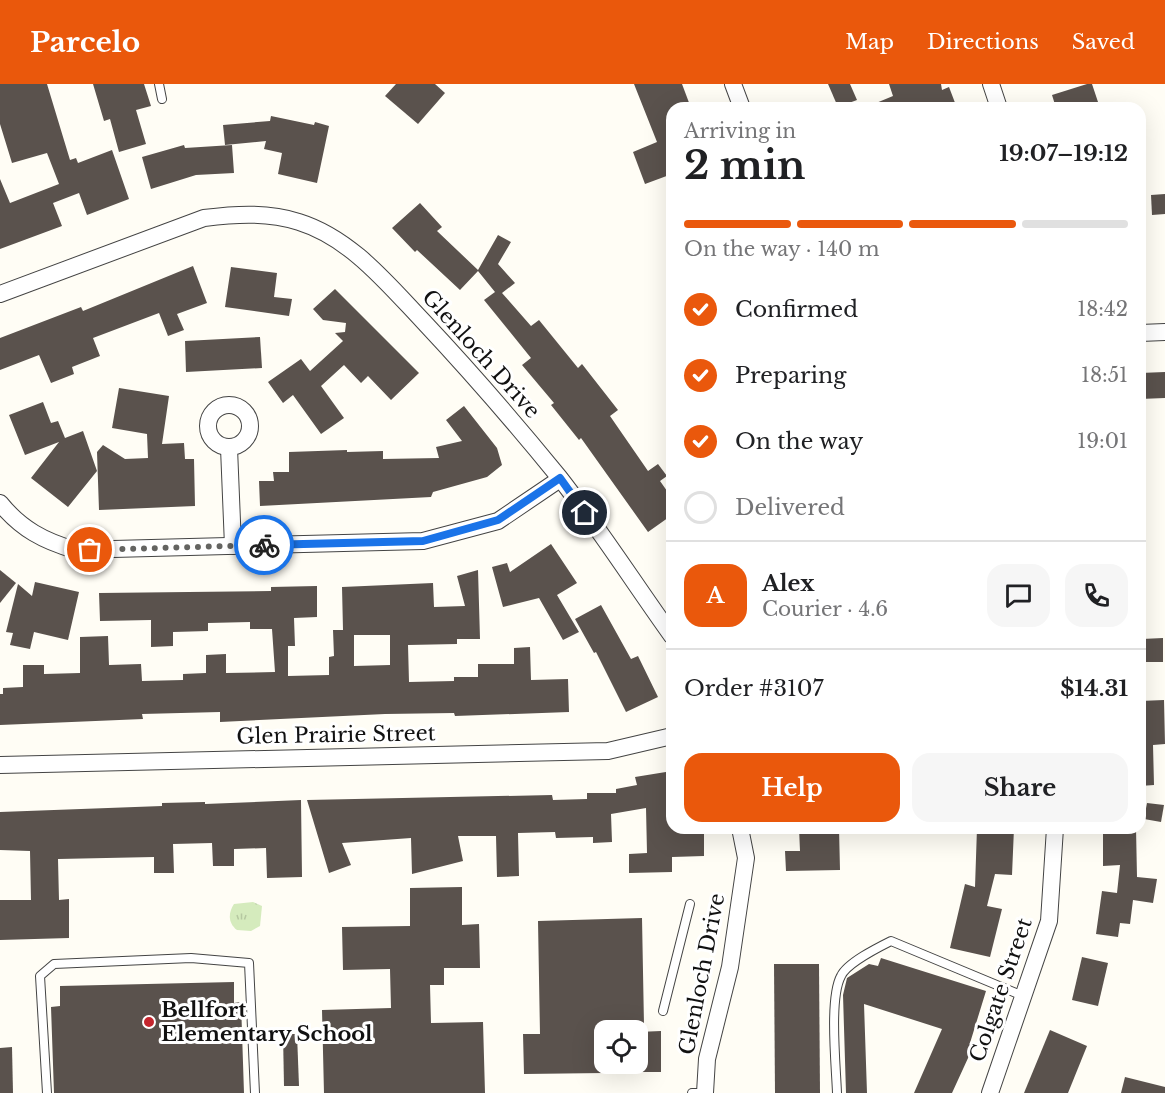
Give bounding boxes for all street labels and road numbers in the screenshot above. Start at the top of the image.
street label: Glenloch Drive [417,284,545,424]
street label: Glen Prairie Street [236,720,436,750]
street label: Glenloch Drive [674,891,730,1057]
street label: Colgate Street [964,914,1038,1066]

